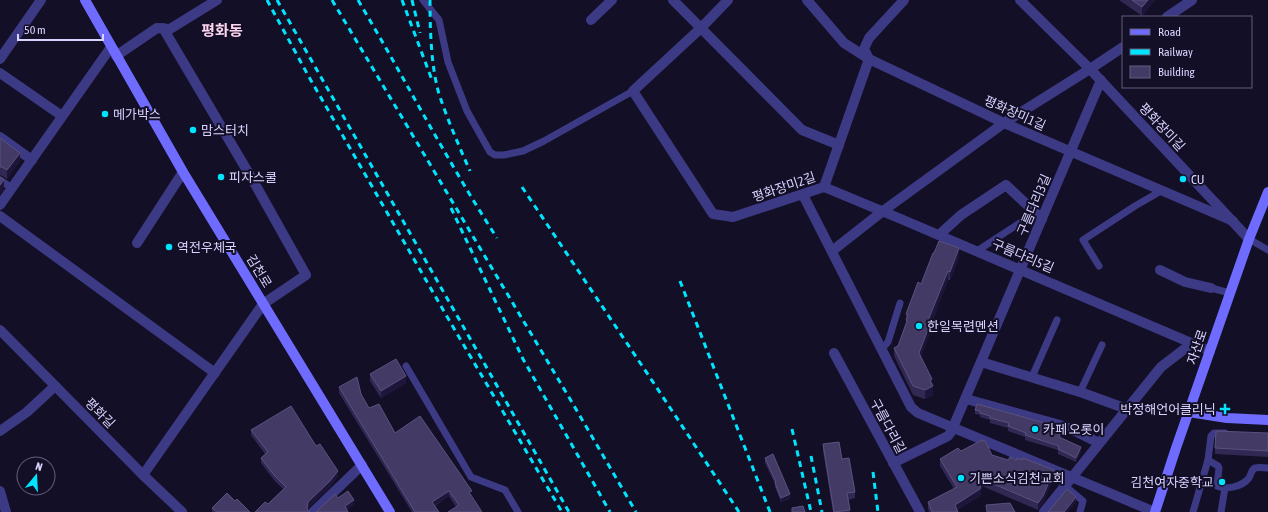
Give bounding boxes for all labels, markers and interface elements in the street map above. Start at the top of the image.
scale bar [18,16,103,42]
legend [1122,16,1252,88]
district label: 평화동 [201,22,243,39]
text: 50 m [24,23,46,37]
text: Road [1158,25,1181,39]
text: Railway [1158,45,1193,59]
text: Building [1158,65,1196,79]
street label: 평화장미1길 [982,93,1048,133]
street label: 평화장미길 [1136,100,1188,154]
place label: 메가박스 [113,107,161,122]
marker: 메가박스 [100,109,110,119]
place label: 맘스터치 [201,123,249,138]
marker: 맘스터치 [188,125,198,135]
street label: 평화장미2길 [750,169,818,205]
place label: 피자스쿨 [229,170,277,185]
marker: 피자스쿨 [216,172,226,182]
street label: 구름다리3길 [1014,172,1054,238]
place label: CU [1191,172,1205,187]
marker: CU [1178,174,1188,184]
street label: 구름다리5길 [990,236,1056,276]
place label: 역전우체국 [177,240,237,255]
marker: 역전우체국 [164,242,174,252]
street label: 김천로 [243,252,275,290]
place label: 한일목련멘션 [927,319,999,334]
marker: 한일목련멘션 [914,321,924,331]
street label: 자산로 [1184,328,1210,366]
street label: 평화길 [82,395,118,431]
street label: 구름다리길 [867,396,909,456]
place label: 박정해언어클리닉 [1120,402,1216,417]
marker: 박정해언어클리닉 [1219,403,1231,415]
place label: 카페 오롯이 [1043,422,1105,437]
marker: 카페 오롯이 [1030,424,1040,434]
north arrow [16,456,56,496]
text: N [34,460,44,473]
place label: 기쁜소식김천교회 [969,471,1065,486]
marker: 기쁜소식김천교회 [956,473,966,483]
place label: 김천여자중학교 [1130,475,1214,490]
marker: 김천여자중학교 [1217,477,1227,487]

